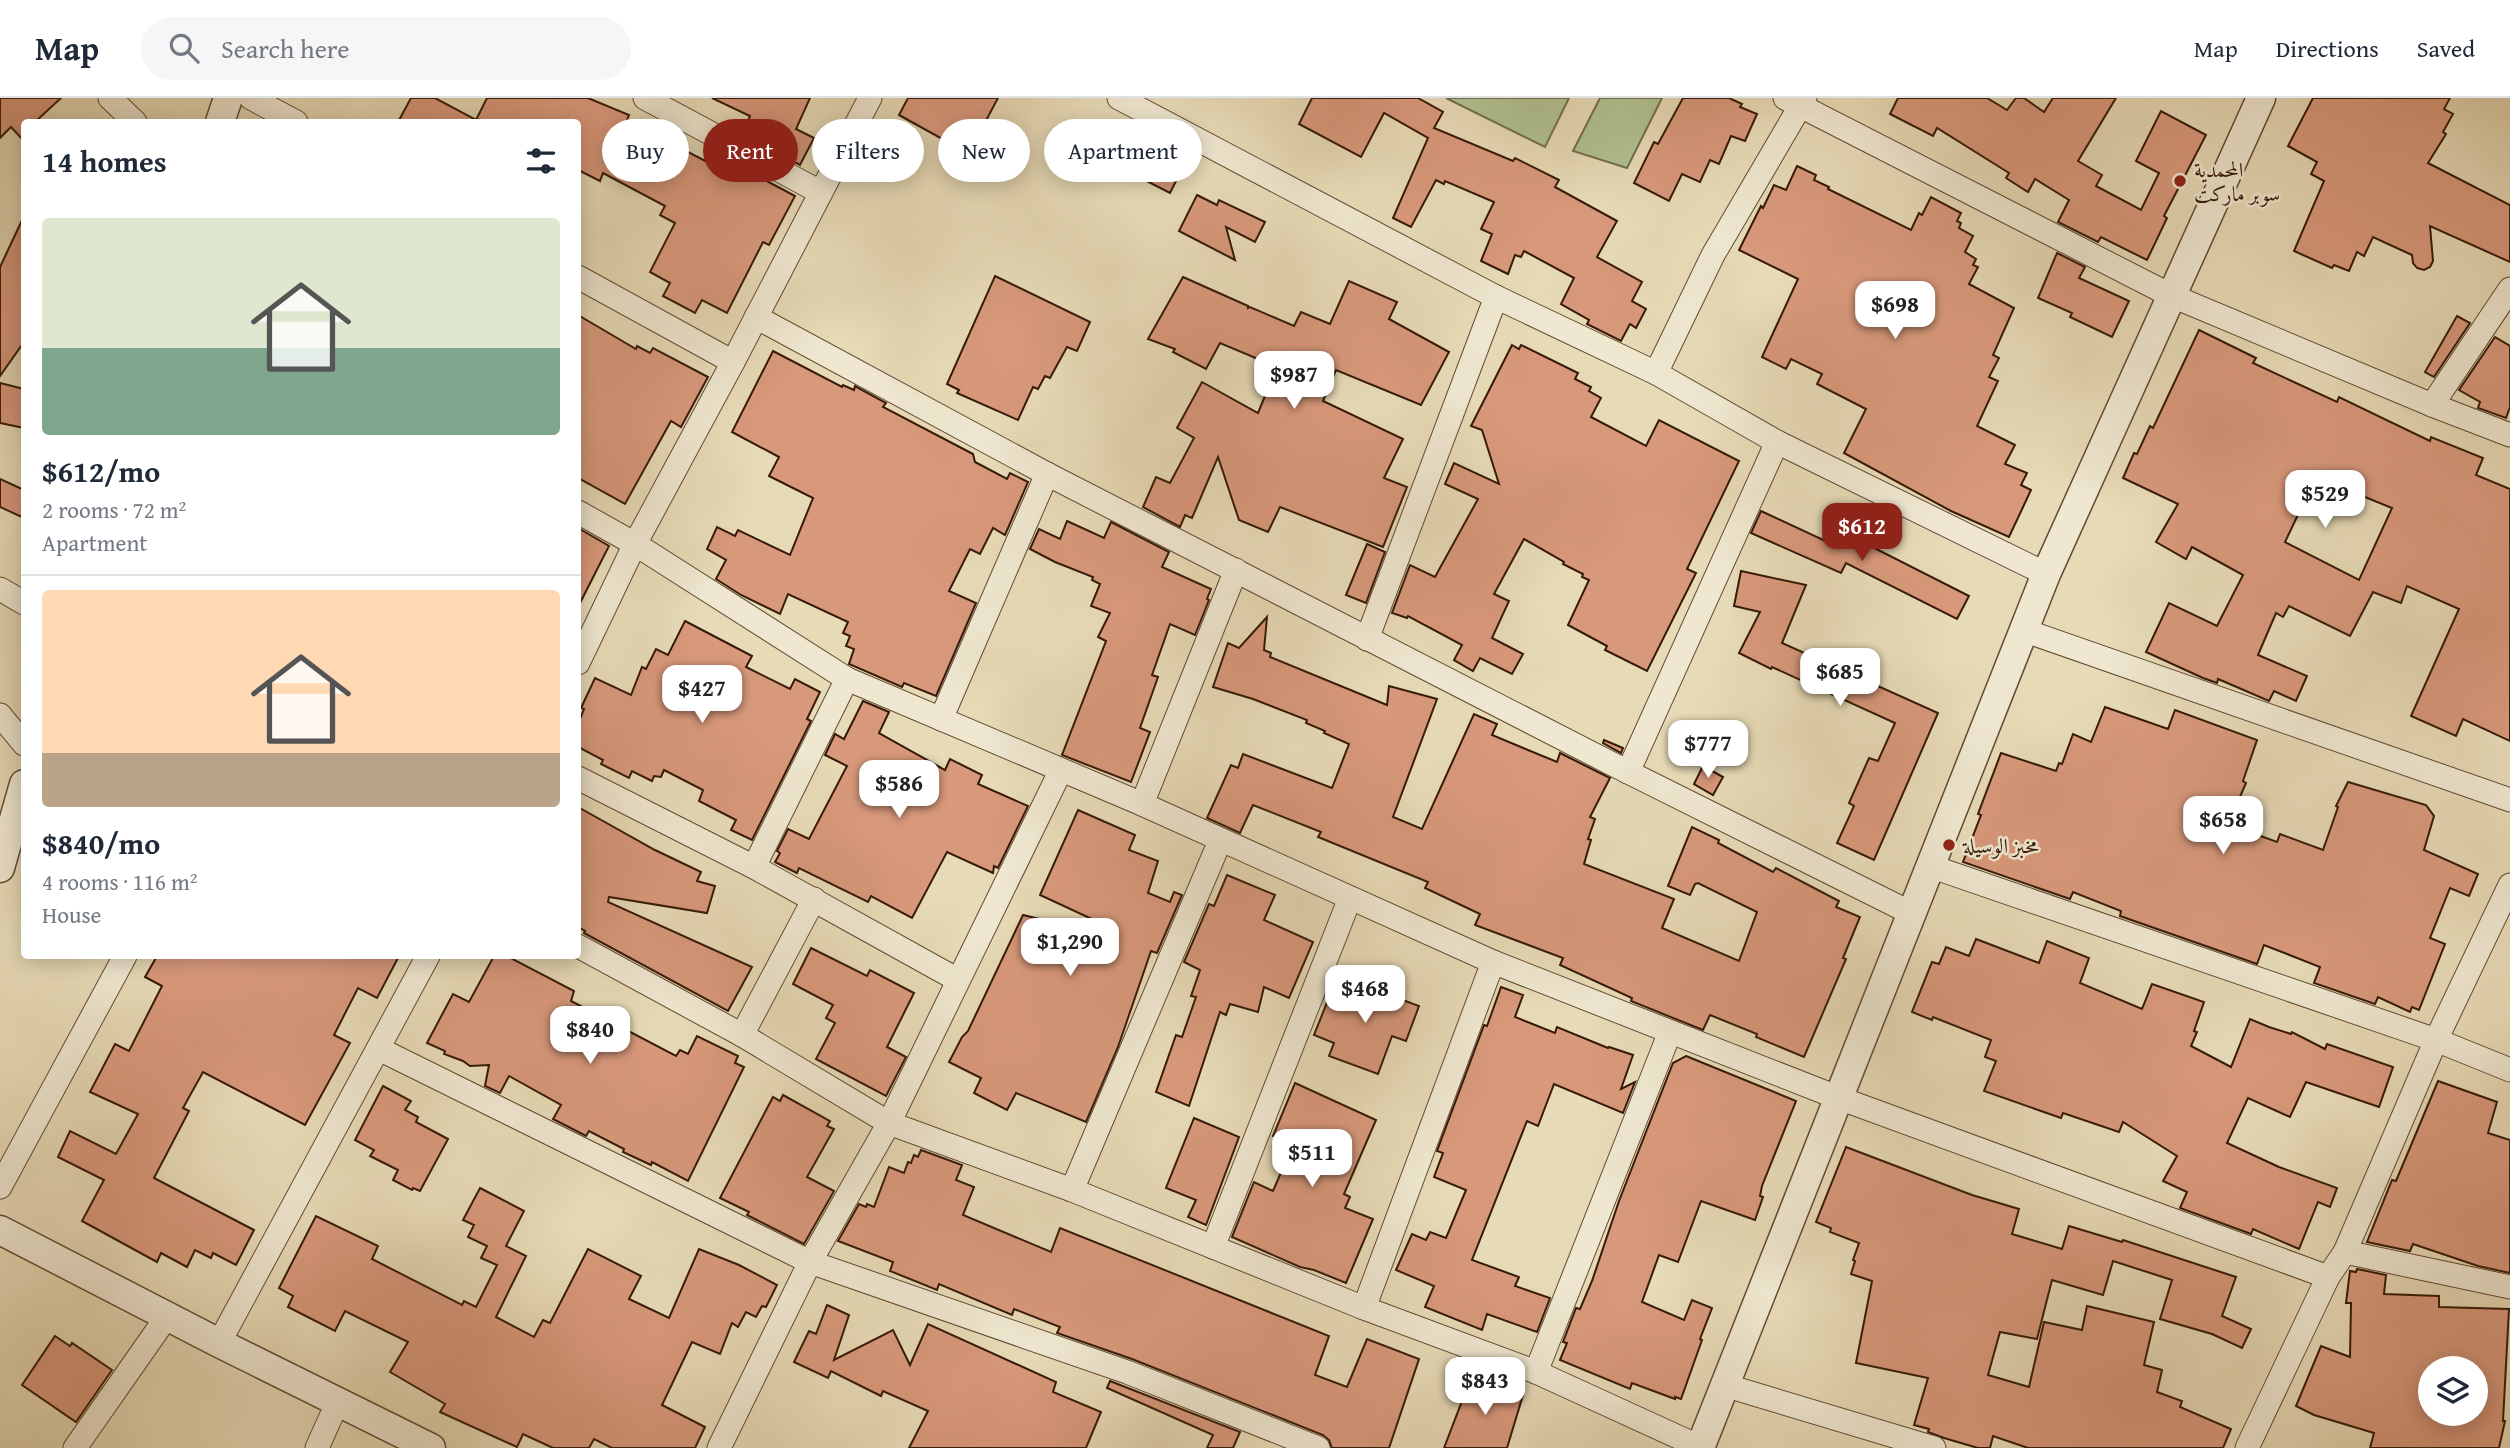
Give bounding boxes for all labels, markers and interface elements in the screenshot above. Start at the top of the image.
search box [141,17,631,80]
text: Map [35,24,99,72]
icon: search [165,29,203,67]
text: Search here [221,29,349,68]
text: Map [2194,31,2238,66]
text: Directions [2276,31,2379,66]
text: Saved [2417,31,2475,66]
chip: Buy [602,119,689,182]
chip: Rent [703,119,798,182]
chip: Filters [812,119,924,182]
chip: New [938,119,1030,182]
chip: Apartment [1044,119,1202,182]
text: 14 homes [42,139,167,183]
icon: filters [522,142,560,180]
place label: المحمدية سوبر ماركت [2194,154,2280,209]
marker: المحمدية سوبر ماركت [2172,173,2188,189]
icon: home [238,264,364,390]
pin: $698 [1854,282,1936,341]
text: $698 [1871,287,1919,320]
pin: $987 [1253,352,1335,411]
text: $987 [1270,357,1318,390]
text: $612/mo [42,449,160,493]
pin: $529 [2284,470,2366,530]
text: $529 [2301,476,2349,509]
text: 2 rooms · 72 m² [42,493,186,526]
pin: $612 [1821,504,1903,563]
text: $612 [1838,509,1886,542]
text: Apartment [42,526,147,559]
icon: home [238,636,364,762]
pin: $685 [1799,648,1881,708]
text: $685 [1816,654,1864,687]
pin: $427 [661,666,743,725]
text: $427 [678,671,726,704]
pin: $777 [1667,720,1749,780]
text: $777 [1684,726,1732,759]
pin: $586 [858,760,940,820]
text: $586 [875,766,923,799]
pin: $658 [2182,796,2264,856]
text: $658 [2199,802,2247,835]
text: $840/mo [42,821,160,865]
place label: مخبز الوسيلة [1962,830,2039,861]
marker: مخبز الوسيلة [1941,837,1957,853]
text: 4 rooms · 116 m² [42,865,197,898]
text: House [42,898,101,931]
pin: $1,290 [1013,918,1127,978]
text: $1,290 [1037,924,1103,957]
pin: $468 [1324,965,1406,1025]
text: $468 [1341,971,1389,1004]
pin: $840 [549,1006,631,1066]
text: $840 [566,1012,614,1045]
pin: $511 [1271,1130,1353,1189]
text: $511 [1288,1135,1336,1168]
map controls [2418,1356,2488,1426]
button: layers [2418,1356,2488,1426]
pin: $843 [1444,1358,1526,1417]
text: $843 [1461,1363,1509,1396]

